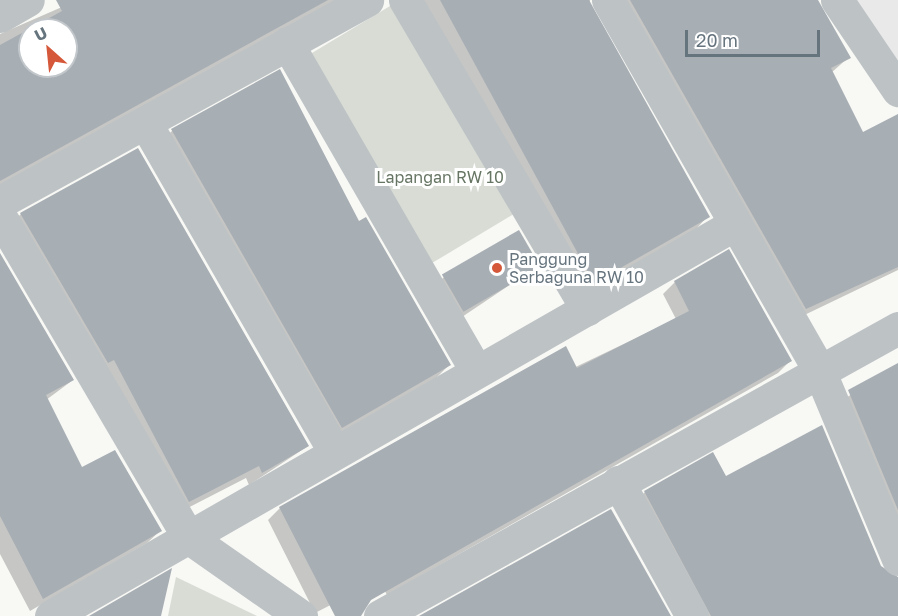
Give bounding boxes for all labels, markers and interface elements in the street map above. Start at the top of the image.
north arrow [18,18,78,78]
scale bar [688,18,823,56]
text: U [31,22,50,45]
text: 20 m [696,29,738,51]
park label: Lapangan RW 10 [376,167,504,187]
place label: Panggung Serbaguna RW 10 [509,249,644,287]
marker: Panggung Serbaguna RW 10 [490,261,504,275]

